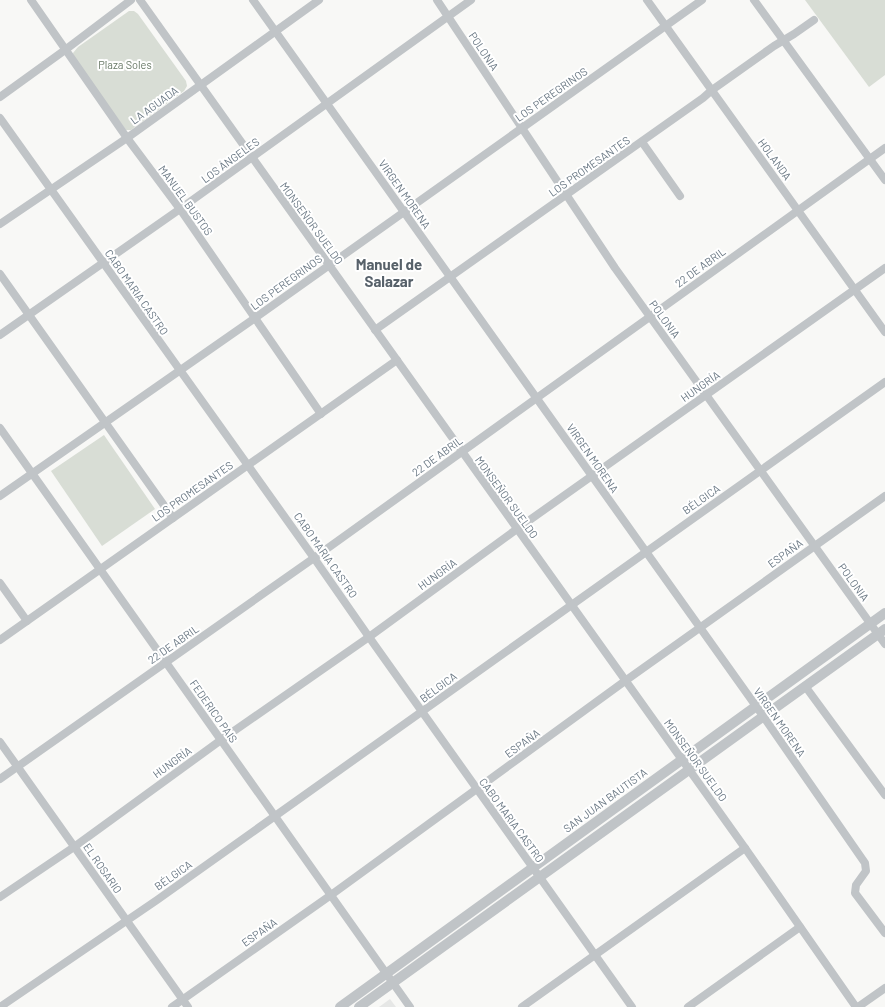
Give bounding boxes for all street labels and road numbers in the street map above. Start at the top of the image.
street label: POLONIA [466,29,502,73]
street label: LOS PEREGRINOS [512,64,590,124]
street label: LA AGUADA [128,83,181,127]
street label: LOS PROMESANTES [546,133,632,199]
street label: LOS ÁNGELES [198,135,262,185]
street label: HOLANDA [756,136,795,182]
street label: VIRGEN MORENA [376,157,434,231]
street label: MANUEL BUSTOS [156,162,216,238]
street label: MONSEÑOR SUELDO [278,179,346,267]
street label: 22 DE ABRIL [672,244,728,290]
street label: CABO MARIA CASTRO [103,247,171,337]
street label: LOS PEREGRINOS [248,252,324,312]
street label: POLONIA [647,298,683,341]
street label: HUNGRÍA [678,368,722,404]
street label: VIRGEN MORENA [564,421,622,495]
street label: 22 DE ABRIL [409,433,465,479]
street label: MONSEÑOR SUELDO [473,453,541,541]
street label: LOS PROMESANTES [149,458,235,524]
street label: BÉLGICA [680,481,722,517]
street label: CABO MARIA CASTRO [292,510,360,600]
street label: ESPAÑA [765,536,805,570]
street label: HUNGRÍA [415,555,459,592]
street label: POLONIA [836,561,872,604]
street label: 22 DE ABRIL [145,622,201,666]
street label: BÉLGICA [417,669,459,705]
street label: FEDERICO PAIS [187,677,241,745]
street label: VIRGEN MORENA [751,685,809,759]
street label: MONSEÑOR SUELDO [662,716,730,804]
street label: ESPAÑA [502,726,542,760]
street label: HUNGRÍA [150,743,194,780]
street label: SAN JUAN BAUTISTA [561,765,650,835]
street label: CABO MARIA CASTRO [477,775,547,865]
street label: EL ROSARIO [81,840,125,896]
street label: BÉLGICA [152,857,194,893]
street label: ESPAÑA [239,915,279,949]

